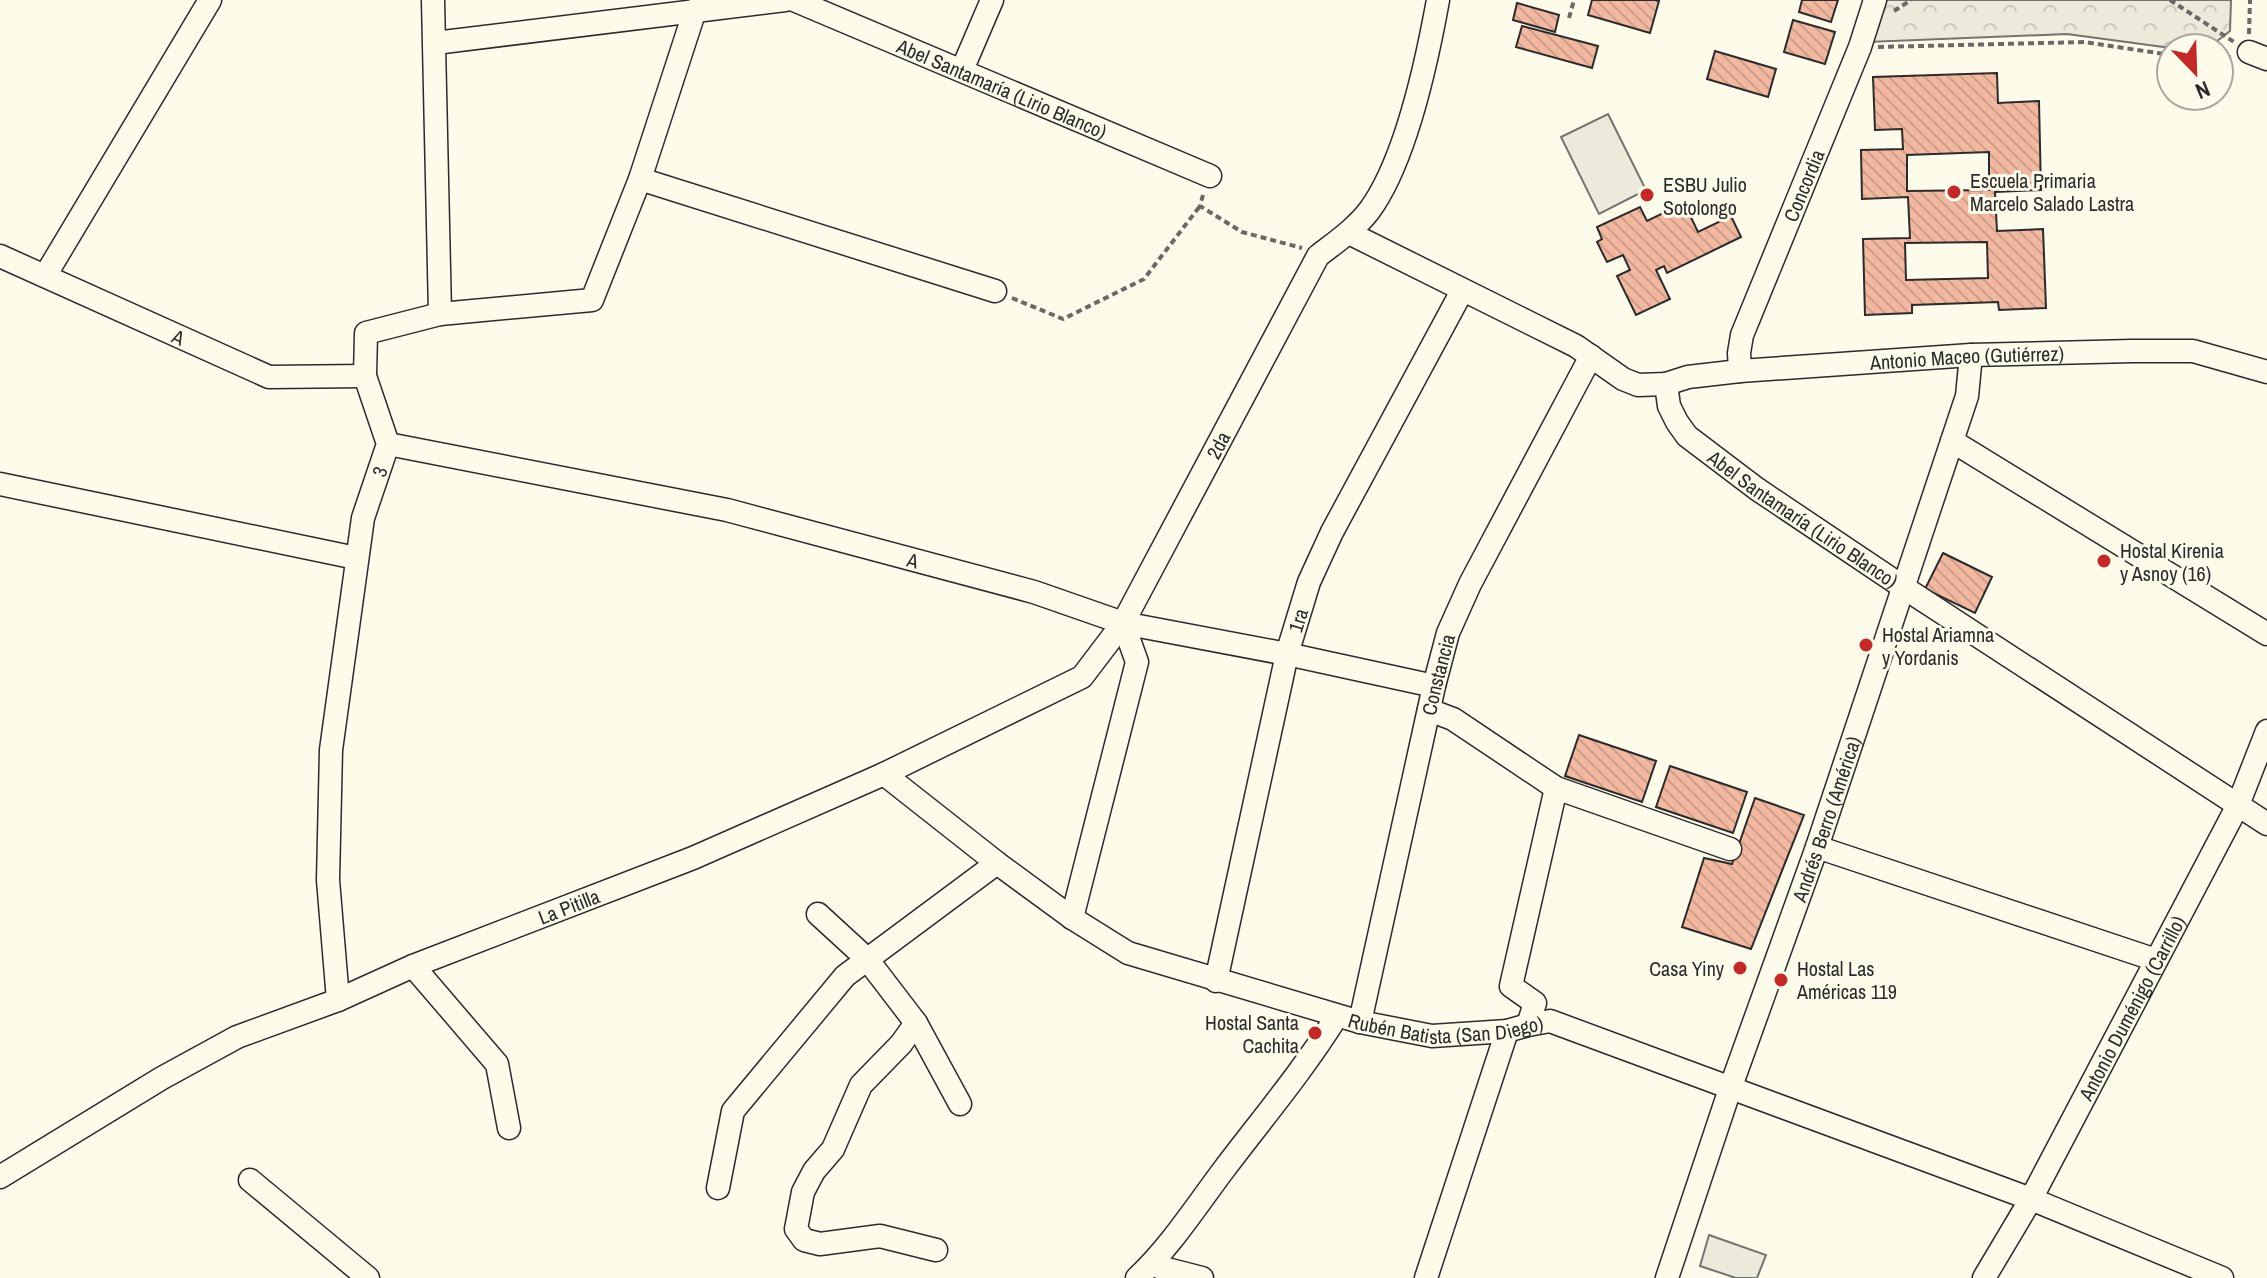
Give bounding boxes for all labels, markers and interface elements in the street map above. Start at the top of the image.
street label: Abel Santamaría (Lirio Blanco) [892,31,1111,144]
north arrow [2155,32,2235,112]
text: N [2191,74,2215,107]
street label: Concordia [1776,145,1830,225]
place label: Escuela Primaria Marcelo Salado Lastra [1970,167,2134,217]
place label: ESBU Julio Sotolongo [1663,171,1747,221]
marker: Escuela Primaria Marcelo Salado Lastra [1945,183,1963,201]
marker: ESBU Julio Sotolongo [1638,186,1656,204]
street label: A [167,321,189,351]
street label: Antonio Maceo (Gutiérrez) [1868,339,2064,376]
street label: 2da [1199,426,1236,463]
street label: Abel Santamaría (Lirio Blanco) [1702,443,1904,594]
street label: 3 [365,463,393,480]
place label: Hostal Kirenia y Asnoy (16) [2120,537,2224,587]
street label: A [903,545,922,574]
marker: Hostal Kirenia y Asnoy (16) [2095,552,2113,570]
street label: 1ra [1281,605,1314,635]
place label: Hostal Ariamna y Yordanis [1882,621,1994,671]
street label: Constancia [1414,631,1461,718]
marker: Hostal Ariamna y Yordanis [1857,636,1875,654]
street label: Andrés Berro (América) [1785,732,1867,906]
street label: La Pitilla [534,882,603,930]
street label: Antonio Duménigo (Carrillo) [2071,911,2191,1106]
place label: Casa Yiny [1649,955,1725,982]
place label: Hostal Las Américas 119 [1796,955,1897,1005]
marker: Casa Yiny [1731,959,1749,977]
marker: Hostal Las Américas 119 [1772,971,1790,989]
street label: Rubén Batista (San Diego) [1345,1006,1545,1050]
place label: Hostal Santa Cachita [1205,1009,1299,1059]
marker: Hostal Santa Cachita [1306,1024,1324,1042]

